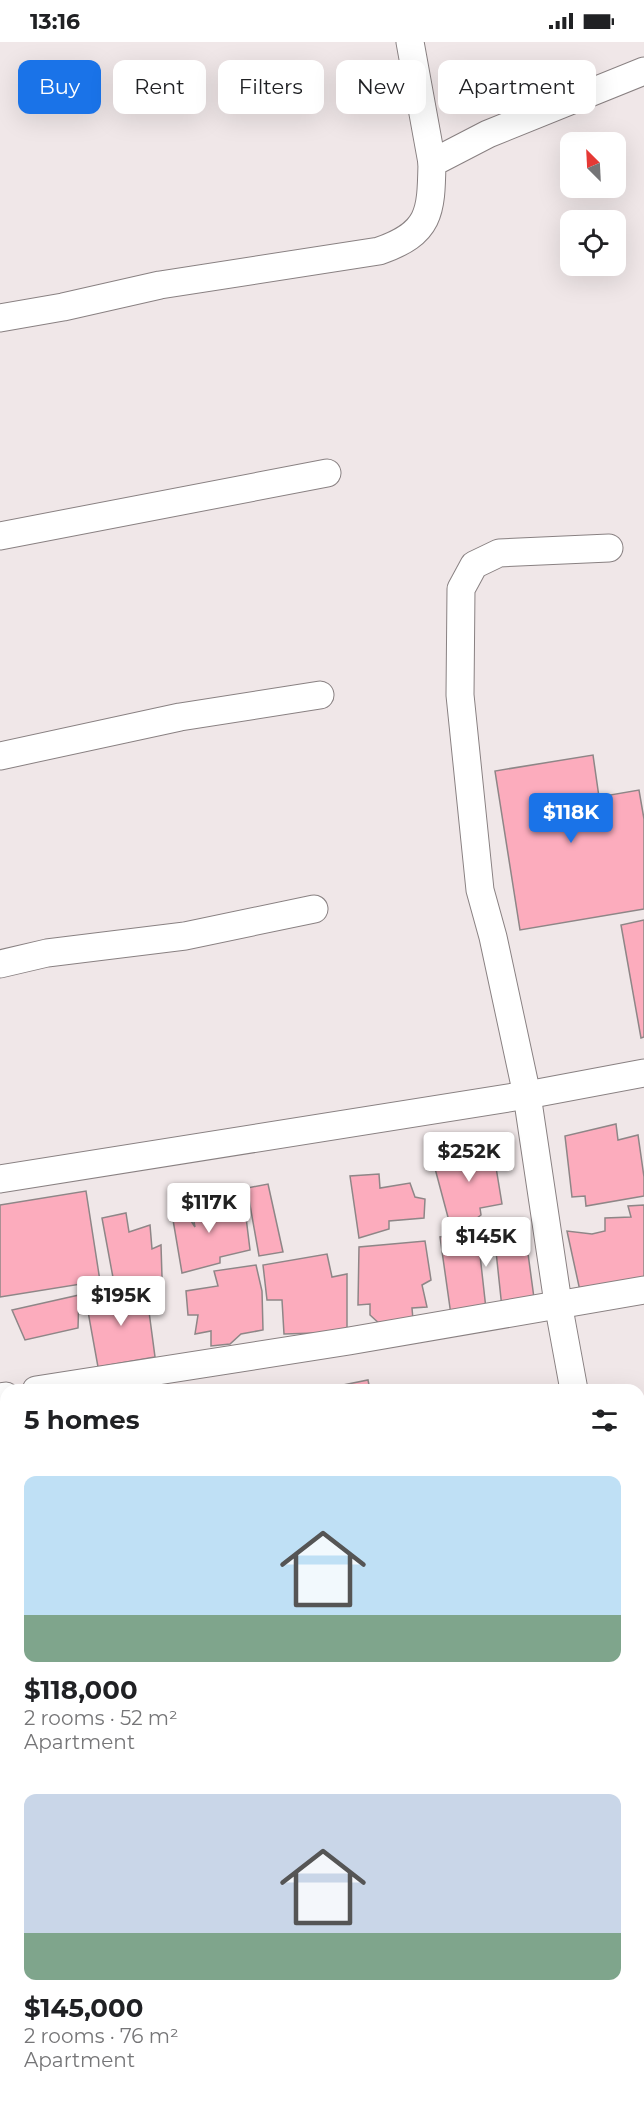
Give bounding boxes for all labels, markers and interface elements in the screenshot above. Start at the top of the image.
text: 13:16 [30,8,80,35]
chip: Buy [18,60,101,114]
chip: Rent [113,60,206,114]
chip: Filters [218,60,324,114]
chip: New [336,60,426,114]
chip: Apartment [438,60,596,114]
north arrow [560,132,626,198]
map controls [560,132,626,276]
button: locate [560,210,626,276]
pin: $118K [529,793,613,844]
text: $118K [543,800,599,824]
pin: $252K [427,1132,511,1183]
text: $252K [438,1139,500,1163]
pin: $117K [167,1183,251,1234]
text: $117K [181,1190,237,1214]
pin: $145K [444,1217,528,1268]
text: $145K [456,1224,516,1248]
pin: $195K [79,1276,163,1327]
text: $195K [91,1283,151,1307]
text: 5 homes [24,1404,140,1436]
icon: filters [588,1404,621,1437]
icon: home [269,1515,377,1623]
text: $118,000 [24,1674,138,1706]
text: 2 rooms · 52 m² [24,1706,178,1730]
text: Apartment [24,1730,135,1754]
icon: home [269,1833,377,1941]
text: $145,000 [24,1992,143,2024]
text: 2 rooms · 76 m² [24,2024,179,2048]
text: Apartment [24,2048,135,2072]

